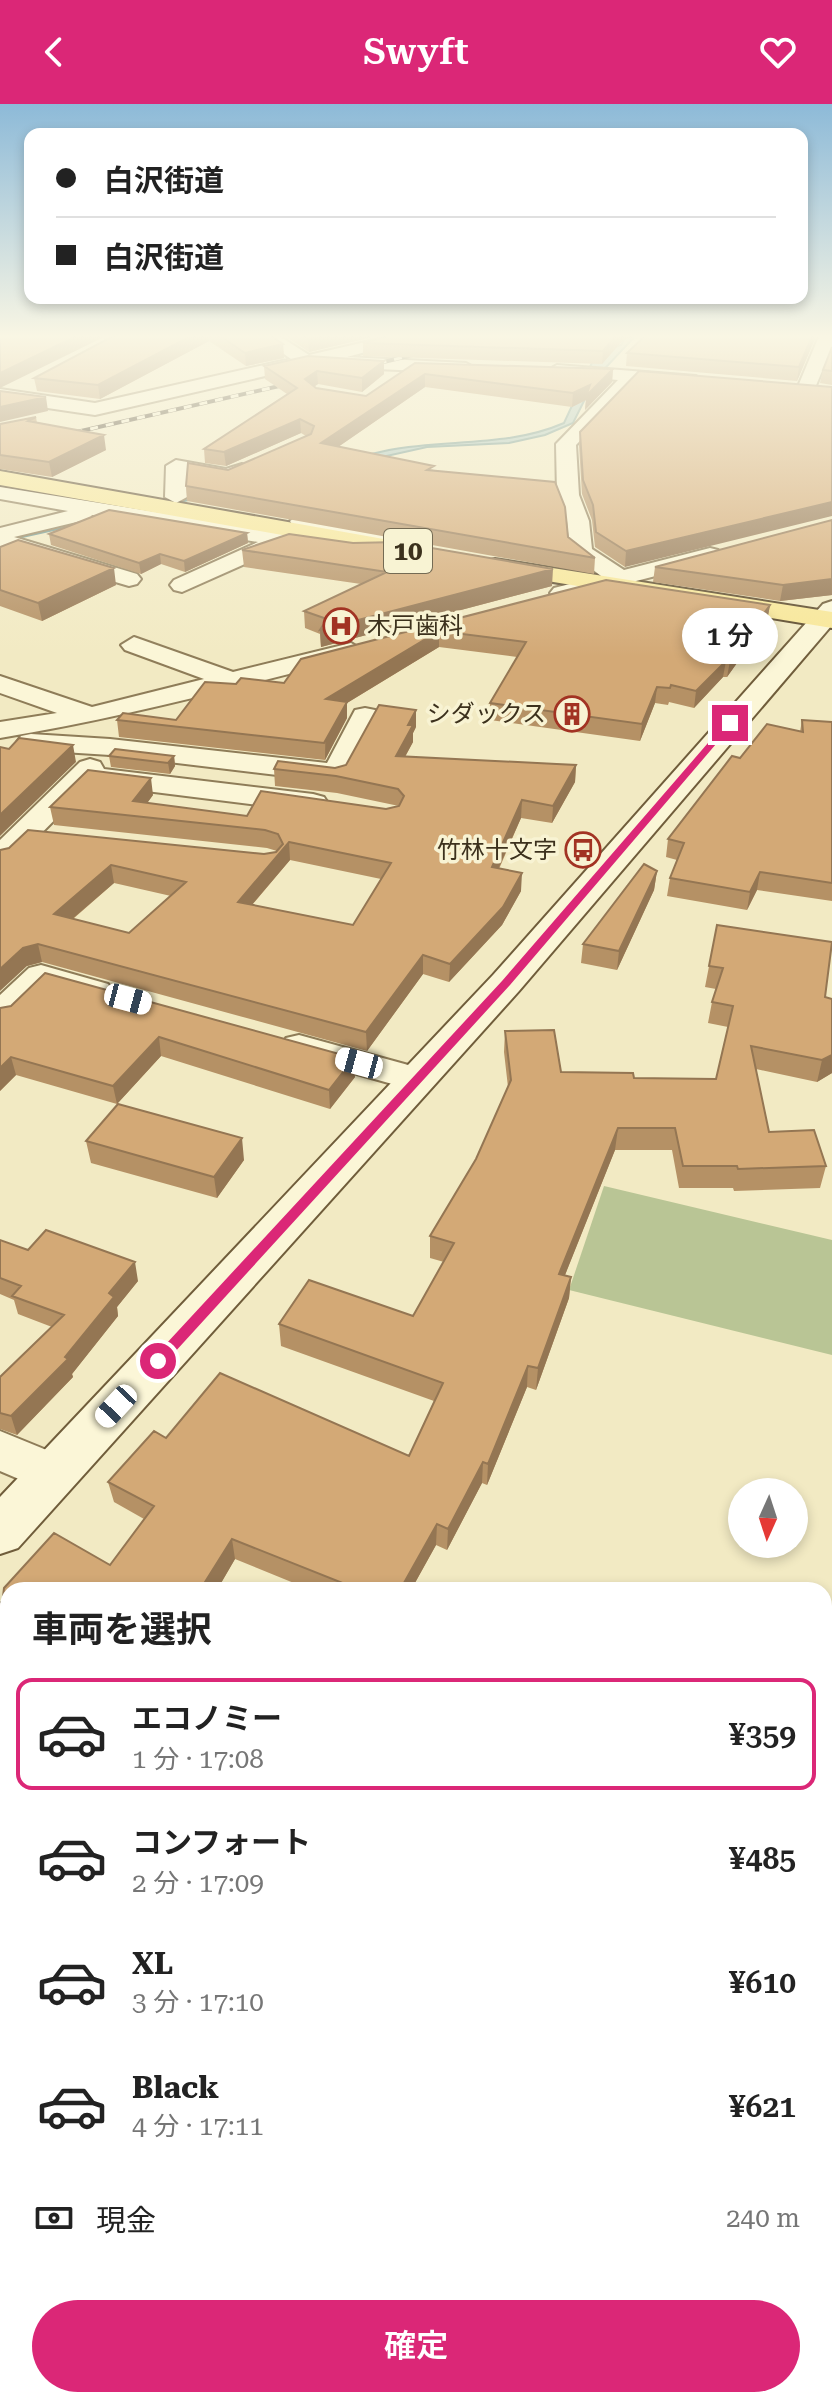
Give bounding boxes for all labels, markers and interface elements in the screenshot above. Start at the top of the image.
icon: back [32,30,76,74]
icon: heart [756,30,800,74]
text: Swyft [363,31,469,73]
text: 白沢街道 [104,163,224,198]
text: 白沢街道 [104,240,224,275]
road number: 10 [384,529,432,573]
hospital icon: 木戸歯科 [322,607,360,645]
callout: 1 分 [682,607,778,663]
place label: 木戸歯科 [367,612,463,640]
text: 1 分 [706,621,754,651]
building icon: シダックス [553,695,591,733]
place label: シダックス [427,700,546,728]
route end [712,705,748,741]
bus stop icon: 竹林十文字 [564,831,602,869]
place label: 竹林十文字 [437,836,557,864]
car [102,981,154,1017]
car [333,1045,385,1081]
route start [140,1343,176,1379]
car [91,1380,141,1432]
north arrow [728,1478,808,1558]
map controls [728,1478,808,1558]
text: 車両を選択 [32,1609,212,1651]
icon: car [36,1698,108,1770]
text: エコノミー [132,1701,282,1736]
text: ¥359 [729,1717,796,1752]
text: 1 分 · 17:08 [132,1744,264,1774]
icon: car [36,1822,108,1894]
text: コンフォート [132,1825,311,1860]
text: ¥485 [729,1841,796,1876]
text: 2 分 · 17:09 [132,1868,264,1898]
icon: car [36,1946,108,2018]
text: XL [132,1946,173,1981]
text: ¥610 [729,1965,796,2000]
text: 3 分 · 17:10 [132,1987,264,2017]
icon: car [36,2070,108,2142]
text: Black [132,2070,219,2105]
text: ¥621 [729,2089,796,2124]
text: 4 分 · 17:11 [132,2111,264,2141]
icon: cash [32,2196,76,2240]
text: 現金 [96,2203,156,2238]
text: 240 m [726,2203,800,2233]
button: 確定 [32,2300,800,2392]

